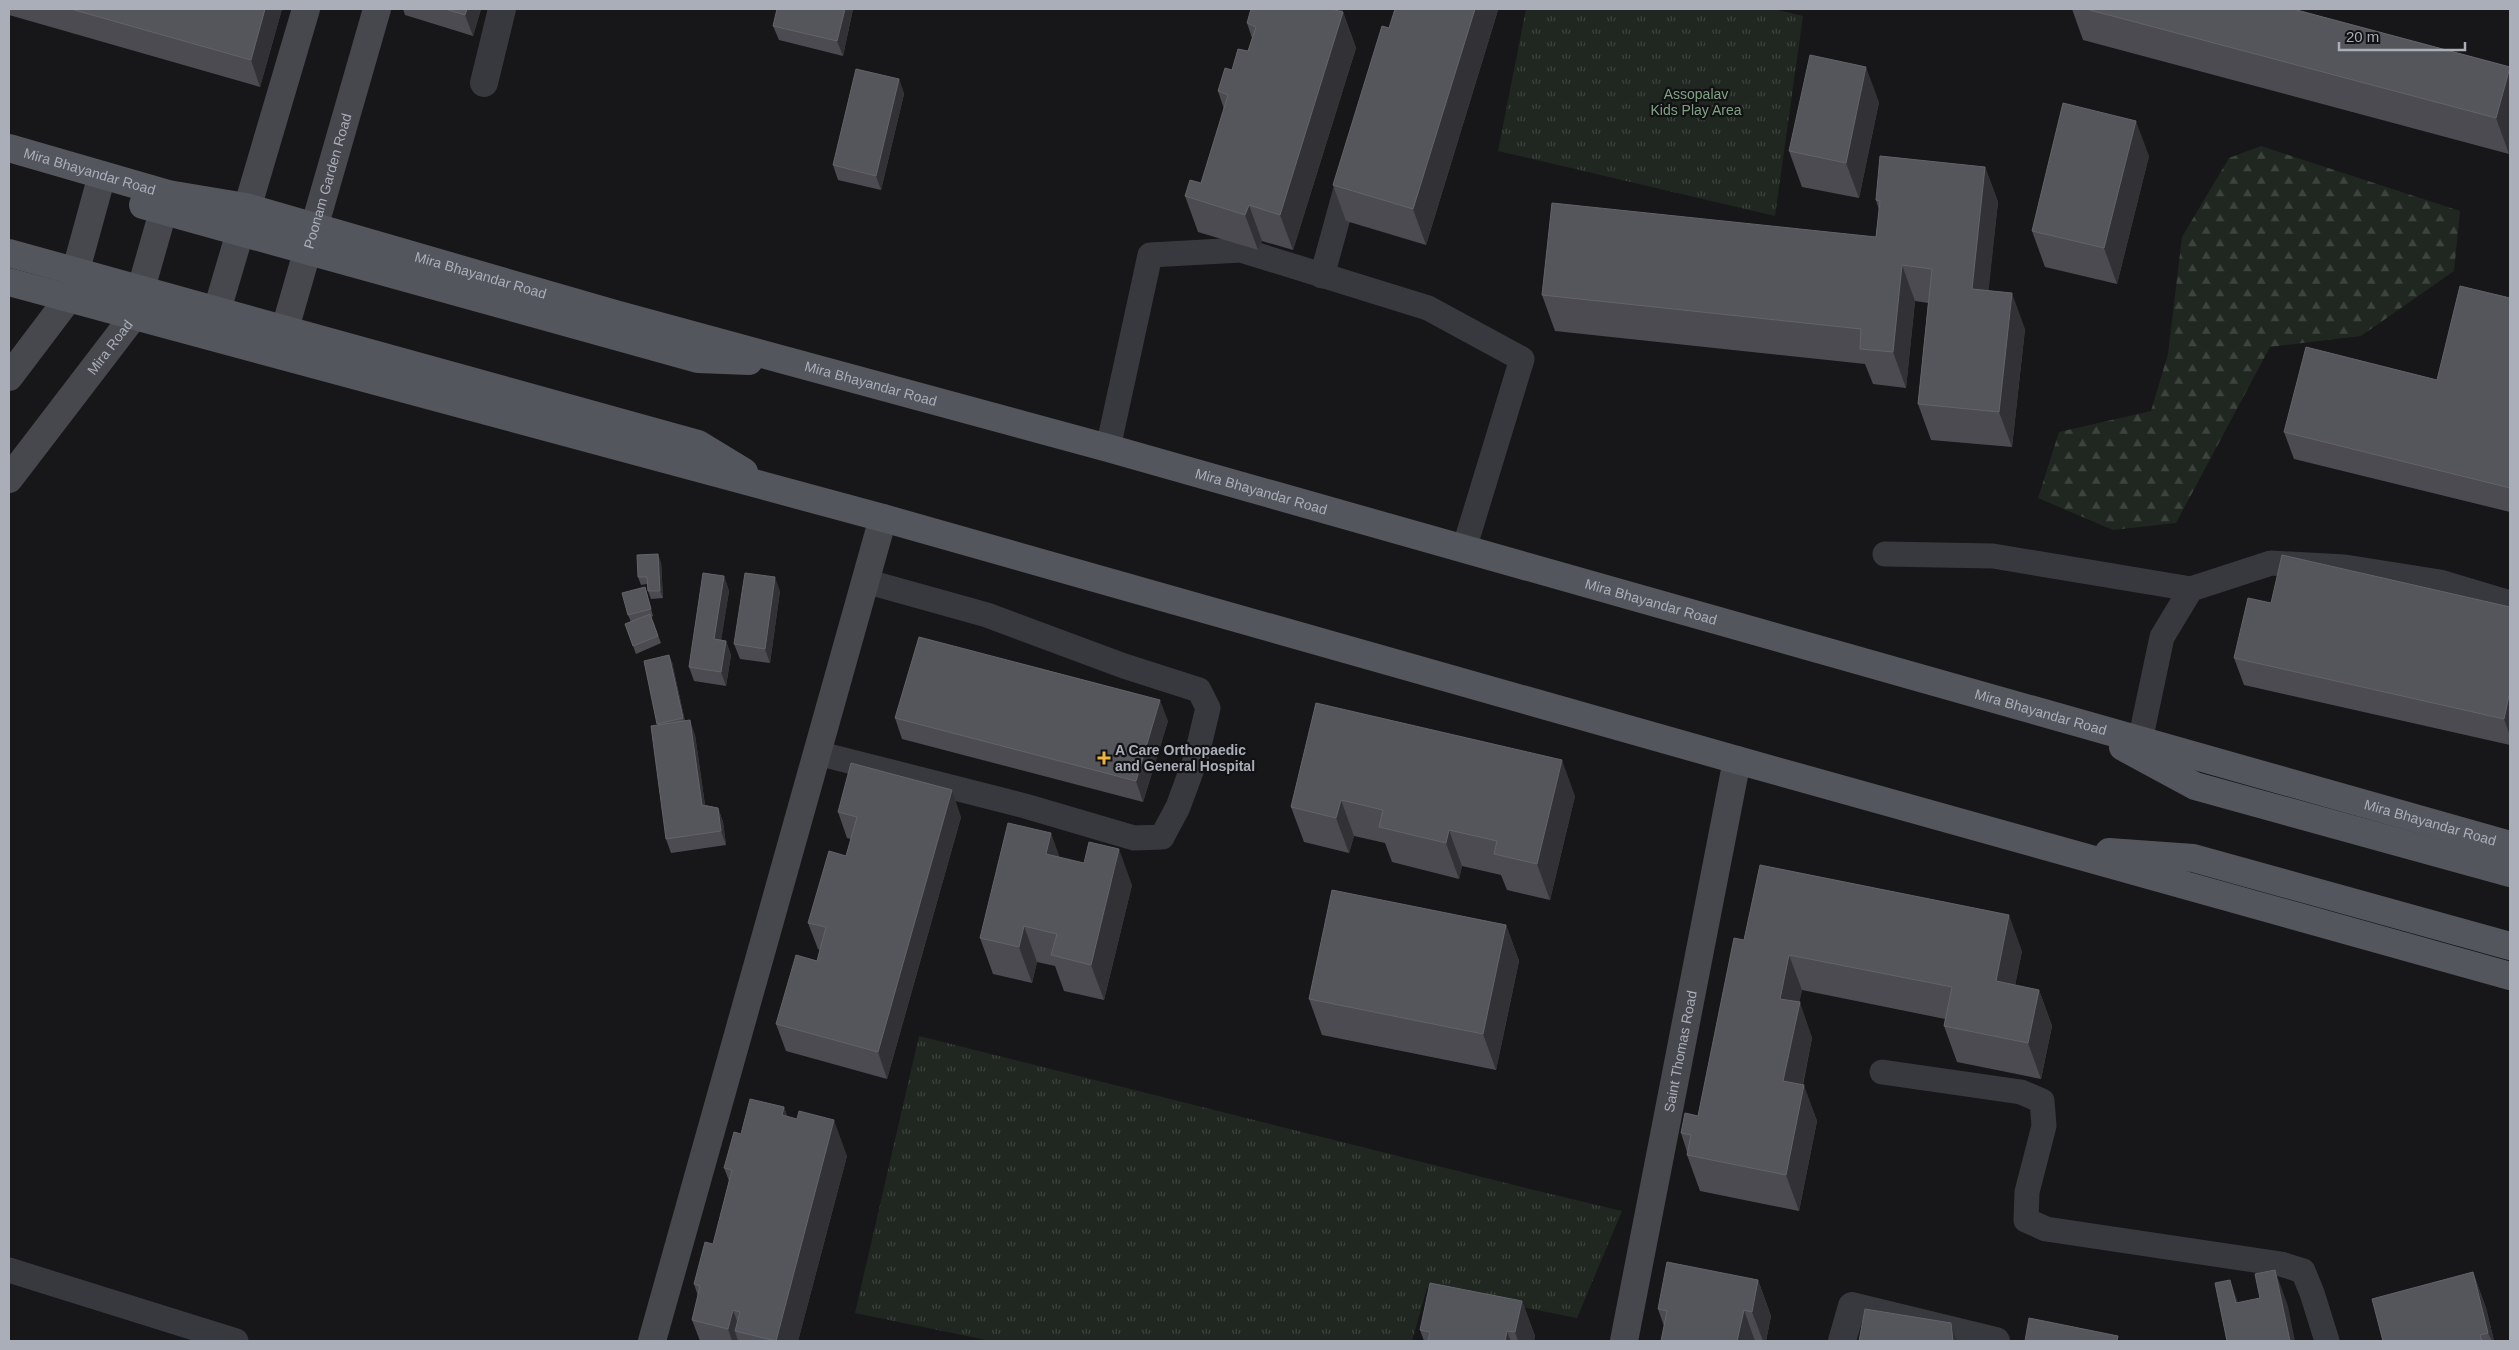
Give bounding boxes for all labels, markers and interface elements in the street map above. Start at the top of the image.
scale bar [2339,20,2465,52]
text: 20 m [2346,28,2379,45]
park label: Assopalav Kids Play Area [1650,86,1742,118]
street label: Poonam Garden Road [300,111,355,251]
street label: Mira Bhayandar Road [22,145,157,198]
street label: Mira Bhayandar Road [413,248,548,302]
street label: Mira Road [84,317,136,378]
street label: Mira Bhayandar Road [803,358,939,409]
street label: Mira Bhayandar Road [1194,465,1329,518]
street label: Mira Bhayandar Road [1583,575,1719,628]
street label: Mira Bhayandar Road [1973,686,2108,738]
place label: A Care Orthopaedic and General Hospital [1115,742,1255,774]
marker: A Care Orthopaedic and General Hospital [1097,751,1111,765]
street label: Mira Bhayandar Road [2363,796,2498,849]
street label: Saint Thomas Road [1661,989,1700,1114]

